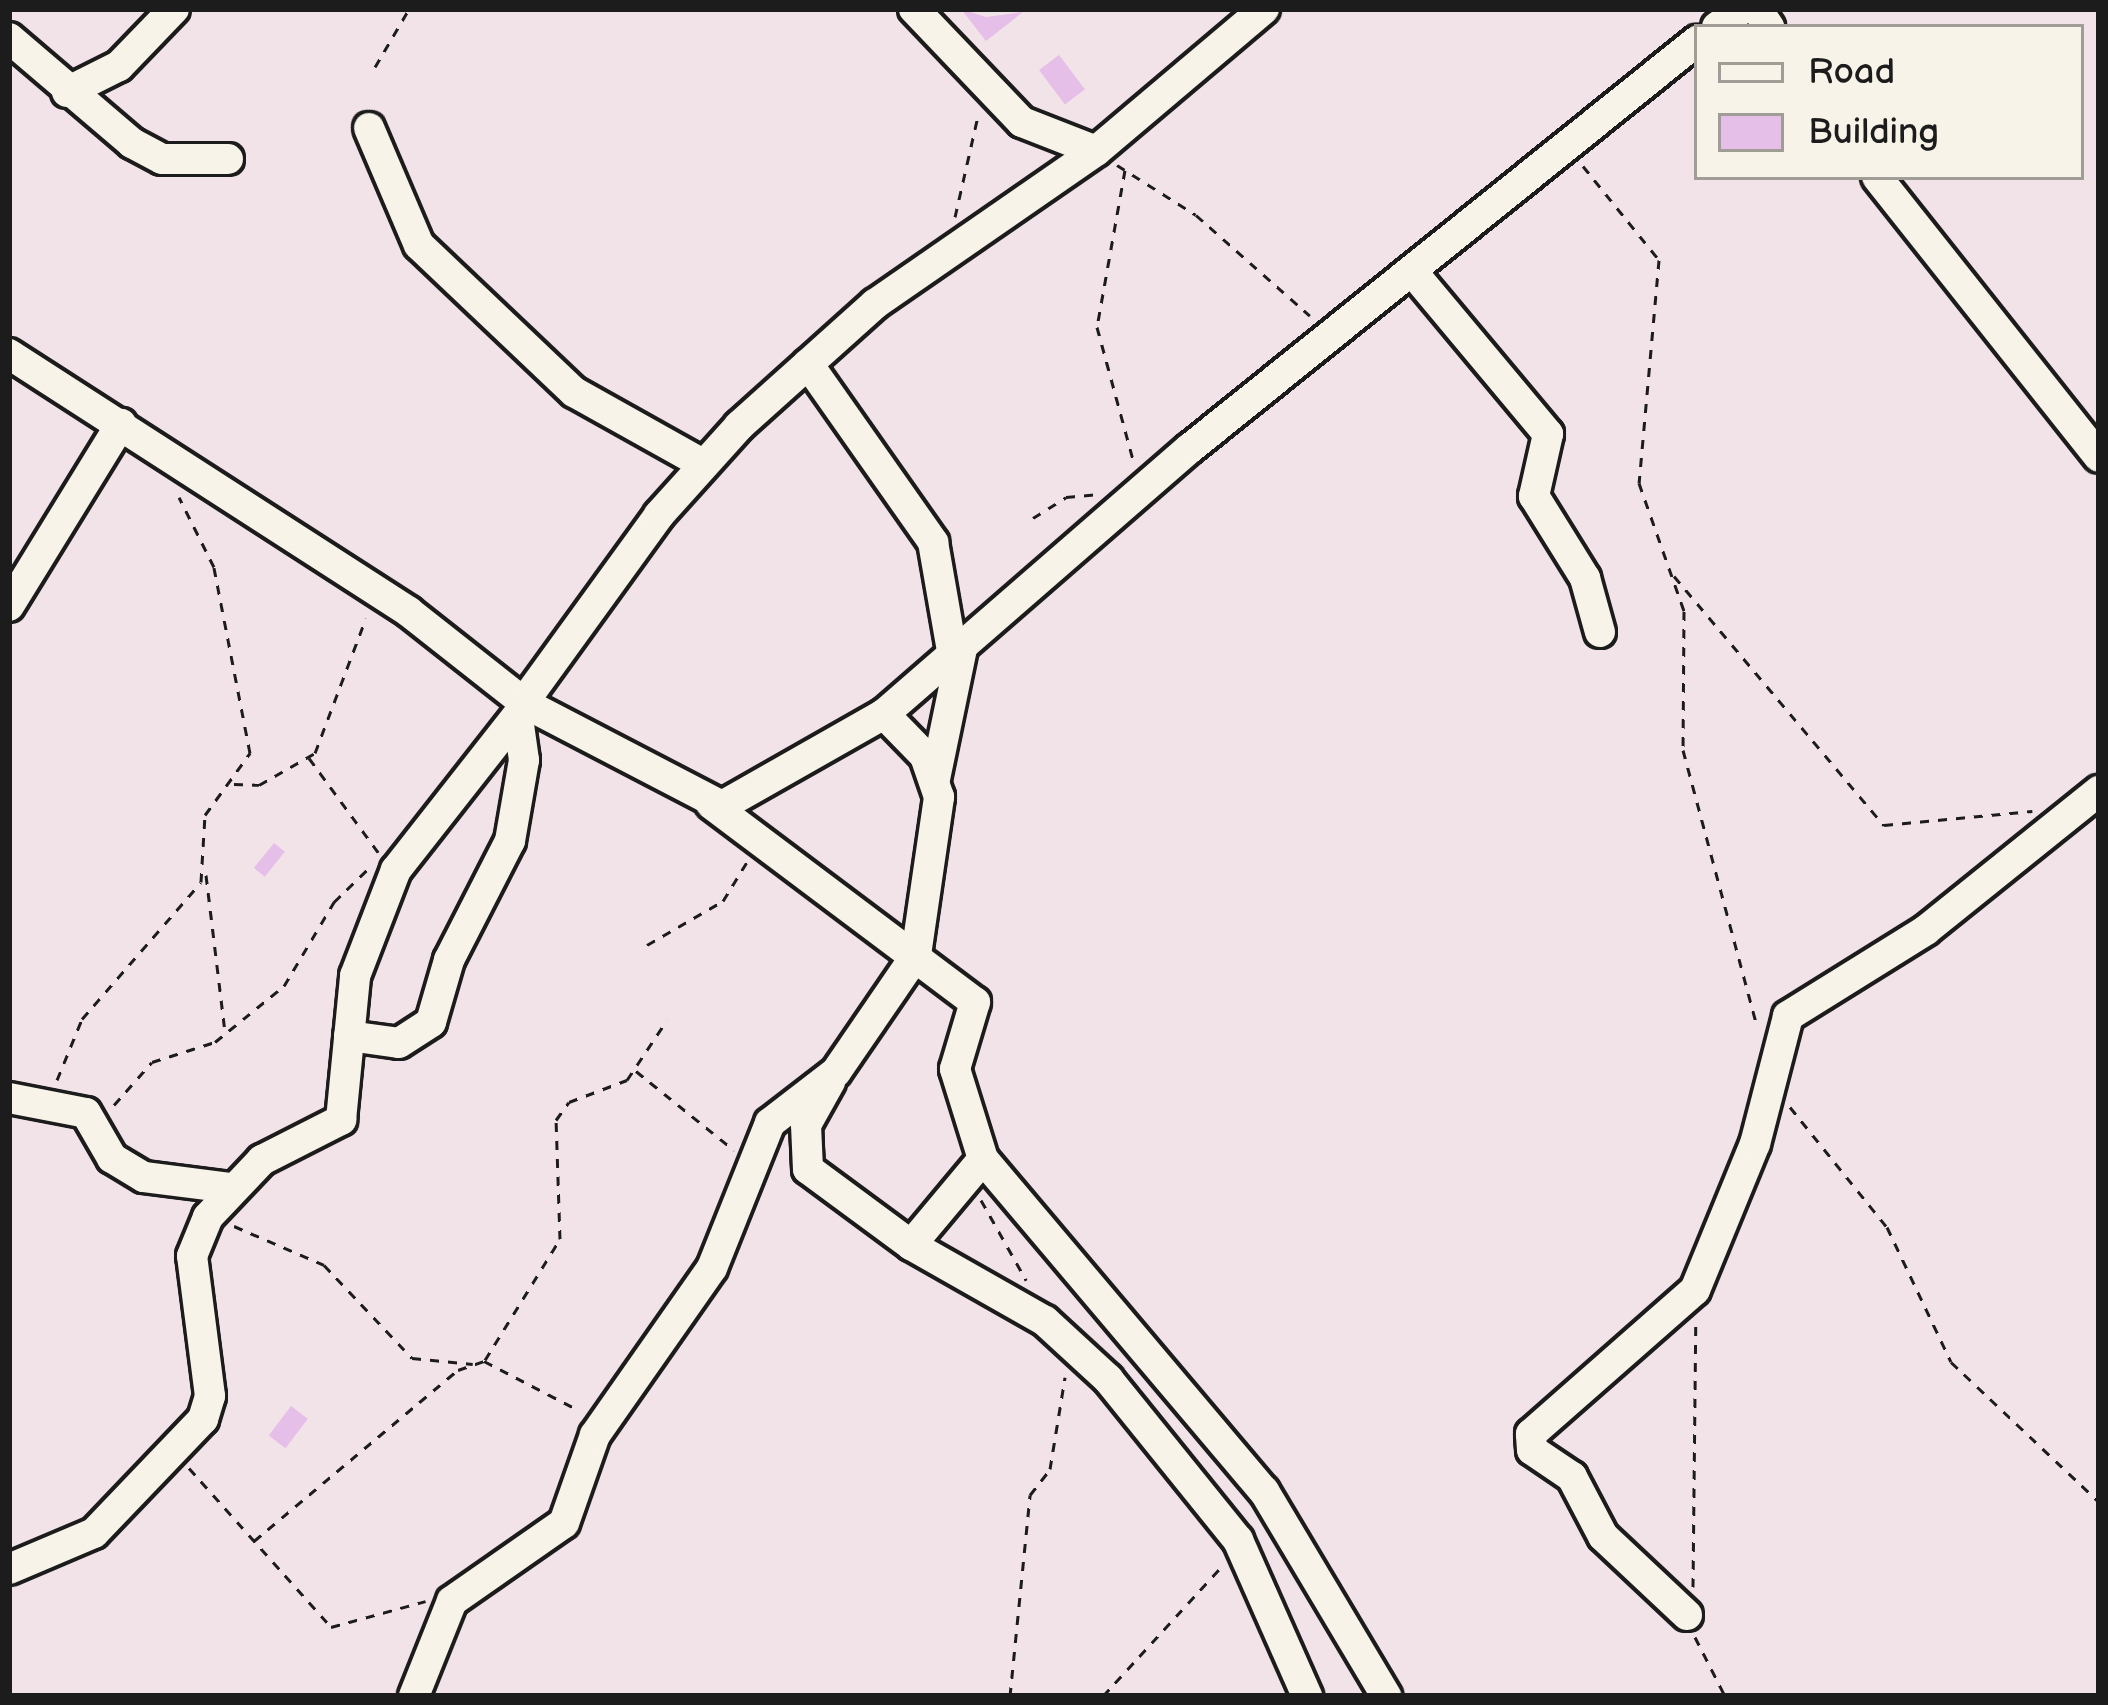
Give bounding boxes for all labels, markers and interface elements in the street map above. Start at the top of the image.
legend [1694,24,2084,180]
text: Road [1808,51,1895,94]
text: Building [1808,111,1939,154]

